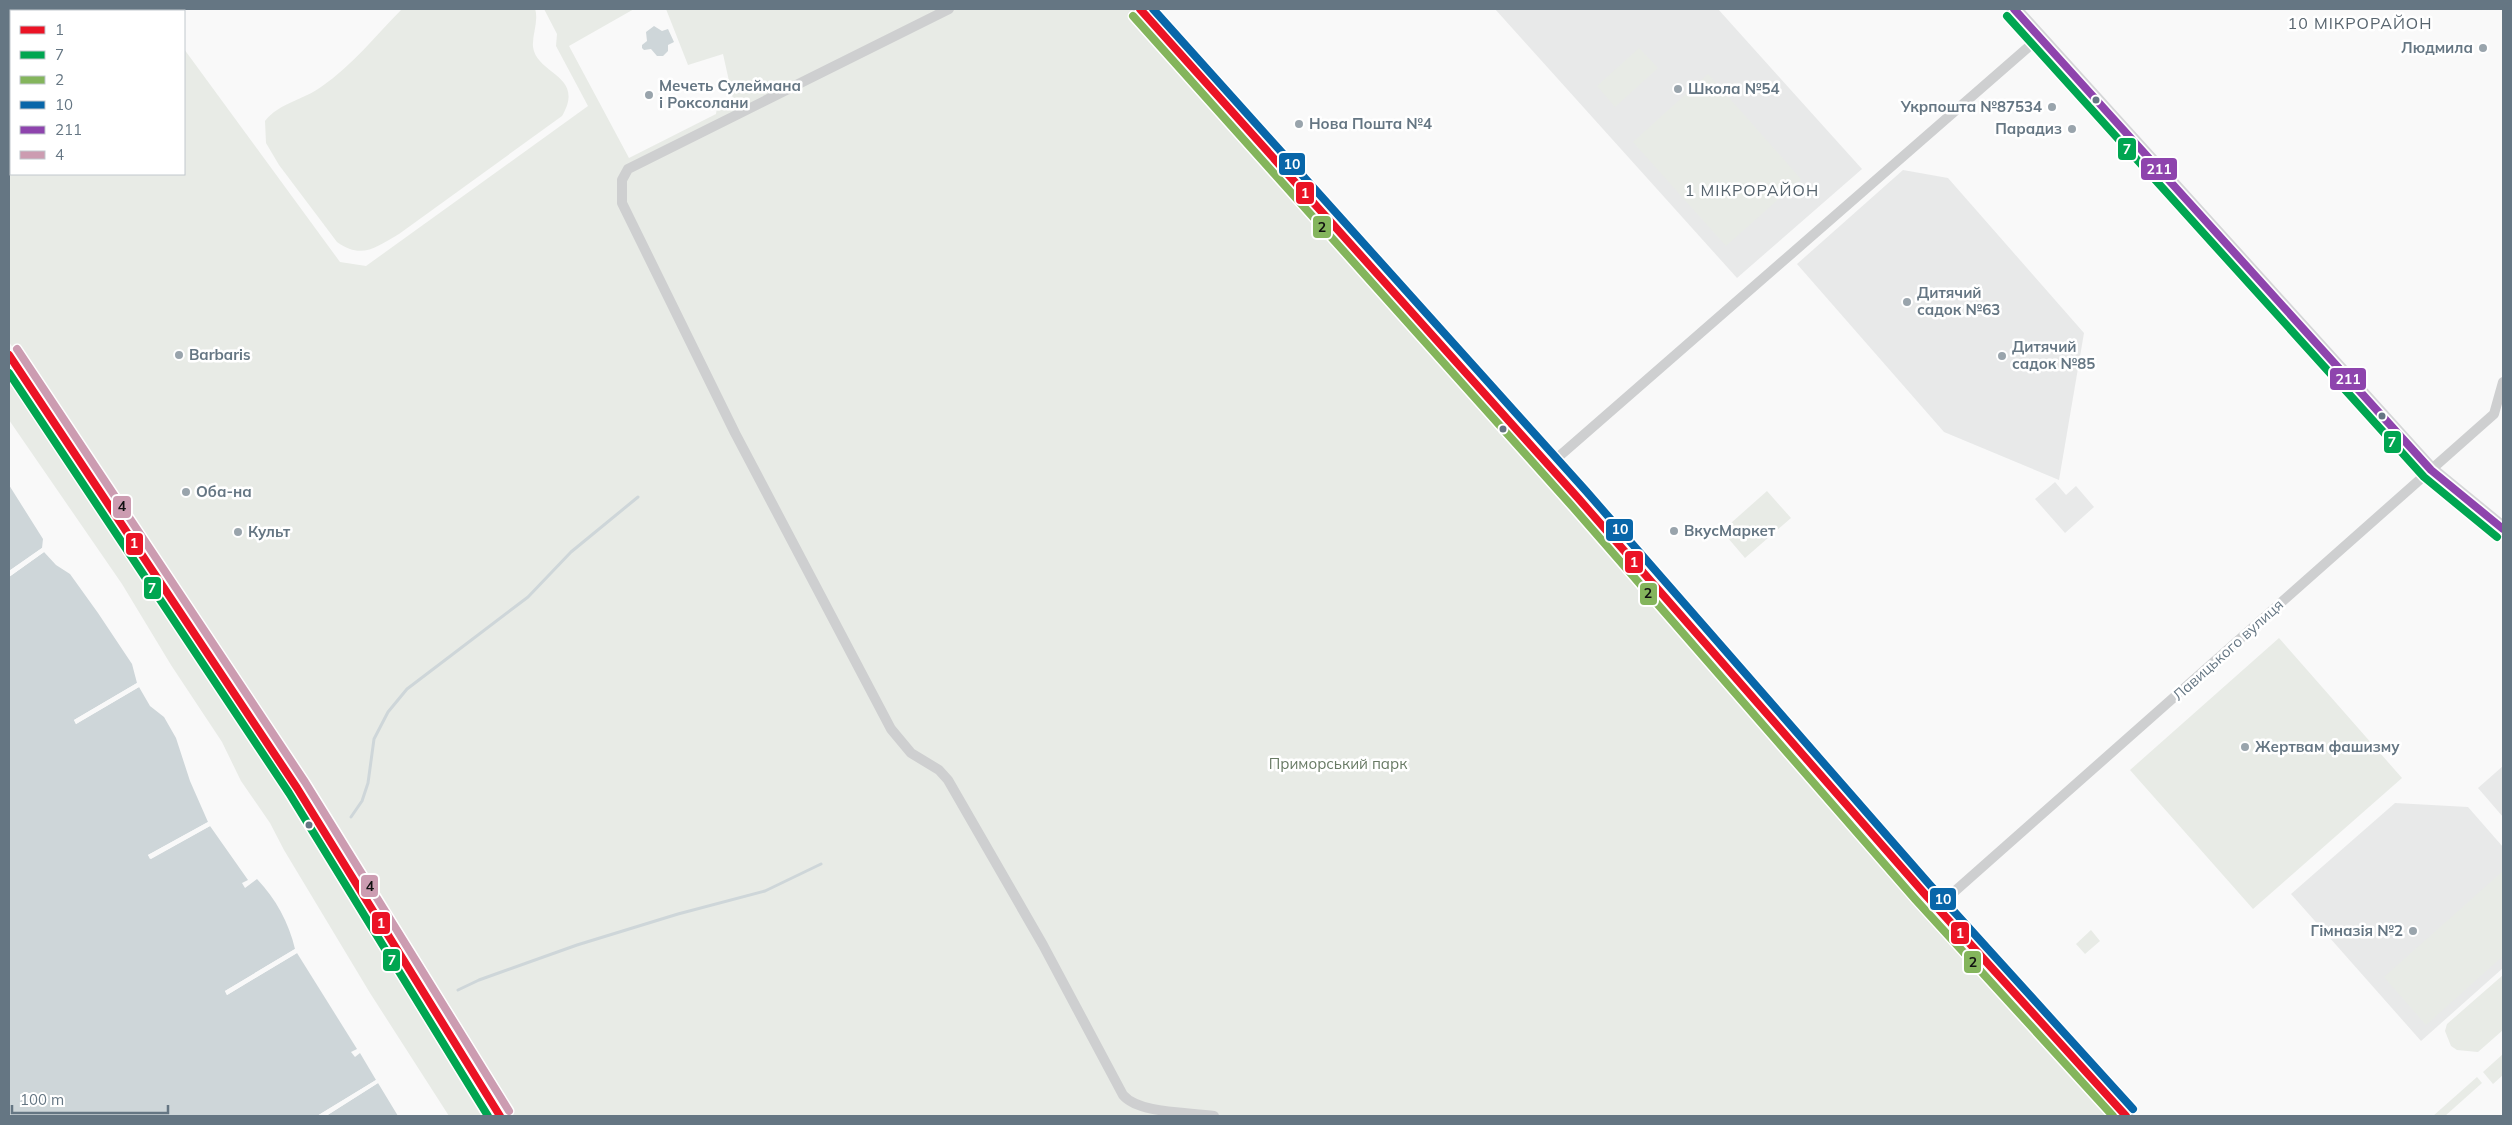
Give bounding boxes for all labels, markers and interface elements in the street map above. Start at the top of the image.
legend [10,10,185,175]
district label: 10 МІКРОРАЙОН [2288,13,2432,33]
text: 1 [55,20,64,39]
place label: Людмила [2401,38,2473,57]
marker: Людмила [2477,42,2489,54]
text: 7 [55,45,64,64]
text: 2 [55,70,64,89]
place label: Мечеть Сулеймана і Роксолани [659,76,801,112]
place label: Школа №54 [1688,79,1779,98]
marker: Школа №54 [1672,83,1684,95]
marker: Мечеть Сулеймана і Роксолани [643,89,655,101]
text: 10 [55,95,73,114]
unlabelled marker [2091,95,2101,105]
place label: Укрпошта №87534 [1900,97,2042,116]
marker: Укрпошта №87534 [2046,101,2058,113]
place label: Нова Пошта №4 [1309,114,1432,133]
marker: Нова Пошта №4 [1293,118,1305,130]
place label: Парадиз [1995,119,2062,138]
text: 211 [55,120,82,139]
marker: Парадиз [2066,123,2078,135]
line badge: 7 [2117,137,2137,161]
text: 7 [2123,140,2131,158]
text: 4 [55,145,64,164]
line badge: 10 [1278,152,1306,176]
text: 10 [1284,155,1300,173]
line badge: 211 [2140,157,2178,181]
text: 211 [2146,160,2172,178]
district label: 1 МІКРОРАЙОН [1685,180,1819,200]
line badge: 1 [1295,181,1315,205]
text: 1 [1301,184,1309,202]
line badge: 2 [1312,215,1332,239]
text: 2 [1318,218,1326,236]
place label: Дитячий садок №63 [1917,283,2000,319]
marker: Дитячий садок №63 [1901,296,1913,308]
place label: Дитячий садок №85 [2012,337,2095,373]
place label: Barbaris [189,345,250,364]
marker: Barbaris [173,349,185,361]
marker: Дитячий садок №85 [1996,350,2008,362]
line badge: 211 [2329,367,2367,391]
text: 211 [2335,370,2361,388]
unlabelled marker [2377,411,2387,421]
unlabelled marker [1498,424,1508,434]
line badge: 7 [2383,430,2402,454]
text: 7 [2388,433,2396,451]
place label: Оба-на [196,482,252,501]
marker: Оба-на [180,486,192,498]
line badge: 4 [112,495,132,519]
text: 4 [118,497,127,515]
line badge: 10 [1605,518,1634,542]
text: 10 [1612,520,1628,538]
place label: ВкусМаркет [1684,521,1776,540]
place label: Культ [248,522,291,541]
marker: ВкусМаркет [1668,525,1680,537]
marker: Культ [232,526,244,538]
line badge: 1 [125,532,144,556]
text: 1 [130,534,138,552]
line badge: 1 [1624,550,1644,574]
text: 1 [1630,553,1638,571]
line badge: 7 [143,576,162,600]
text: 7 [148,579,156,597]
line badge: 2 [1639,582,1658,606]
text: 2 [1644,584,1652,602]
street label: Лавицького вулиця [2168,595,2287,704]
place label: Жертвам фашизму [2255,737,2400,756]
marker: Жертвам фашизму [2239,741,2251,753]
park label: Приморський парк [1269,754,1408,773]
unlabelled marker [304,820,314,830]
line badge: 4 [360,874,379,898]
text: 4 [366,877,375,895]
line badge: 10 [1929,887,1957,911]
text: 10 [1935,890,1951,908]
line badge: 1 [371,911,391,935]
text: 1 [377,914,385,932]
line badge: 1 [1950,921,1970,945]
place label: Гімназія №2 [2311,921,2403,940]
text: 1 [1956,924,1964,942]
marker: Гімназія №2 [2407,925,2419,937]
line badge: 7 [382,948,401,972]
line badge: 2 [1963,950,1982,974]
text: 7 [388,951,396,969]
text: 2 [1969,953,1977,971]
scale bar [12,1082,169,1114]
text: 100 m [20,1090,64,1109]

